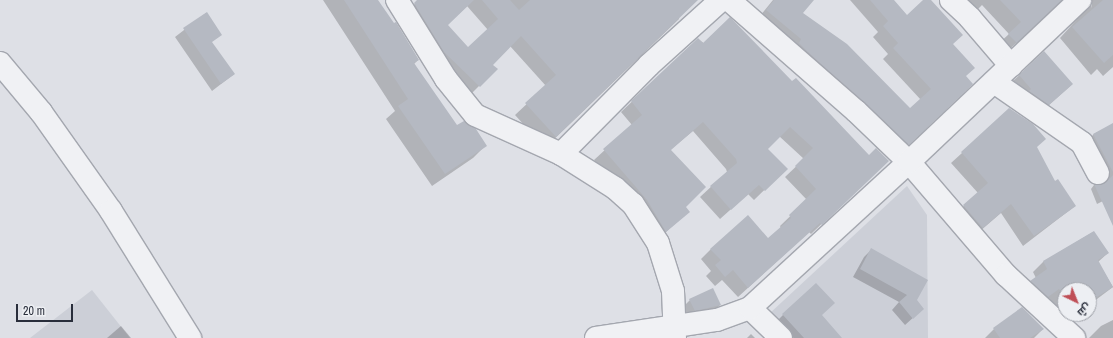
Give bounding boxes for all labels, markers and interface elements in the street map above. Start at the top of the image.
north arrow [1057,282,1097,322]
scale bar [18,296,75,322]
text: ش [1075,300,1094,320]
text: 20 m [23,303,45,319]

